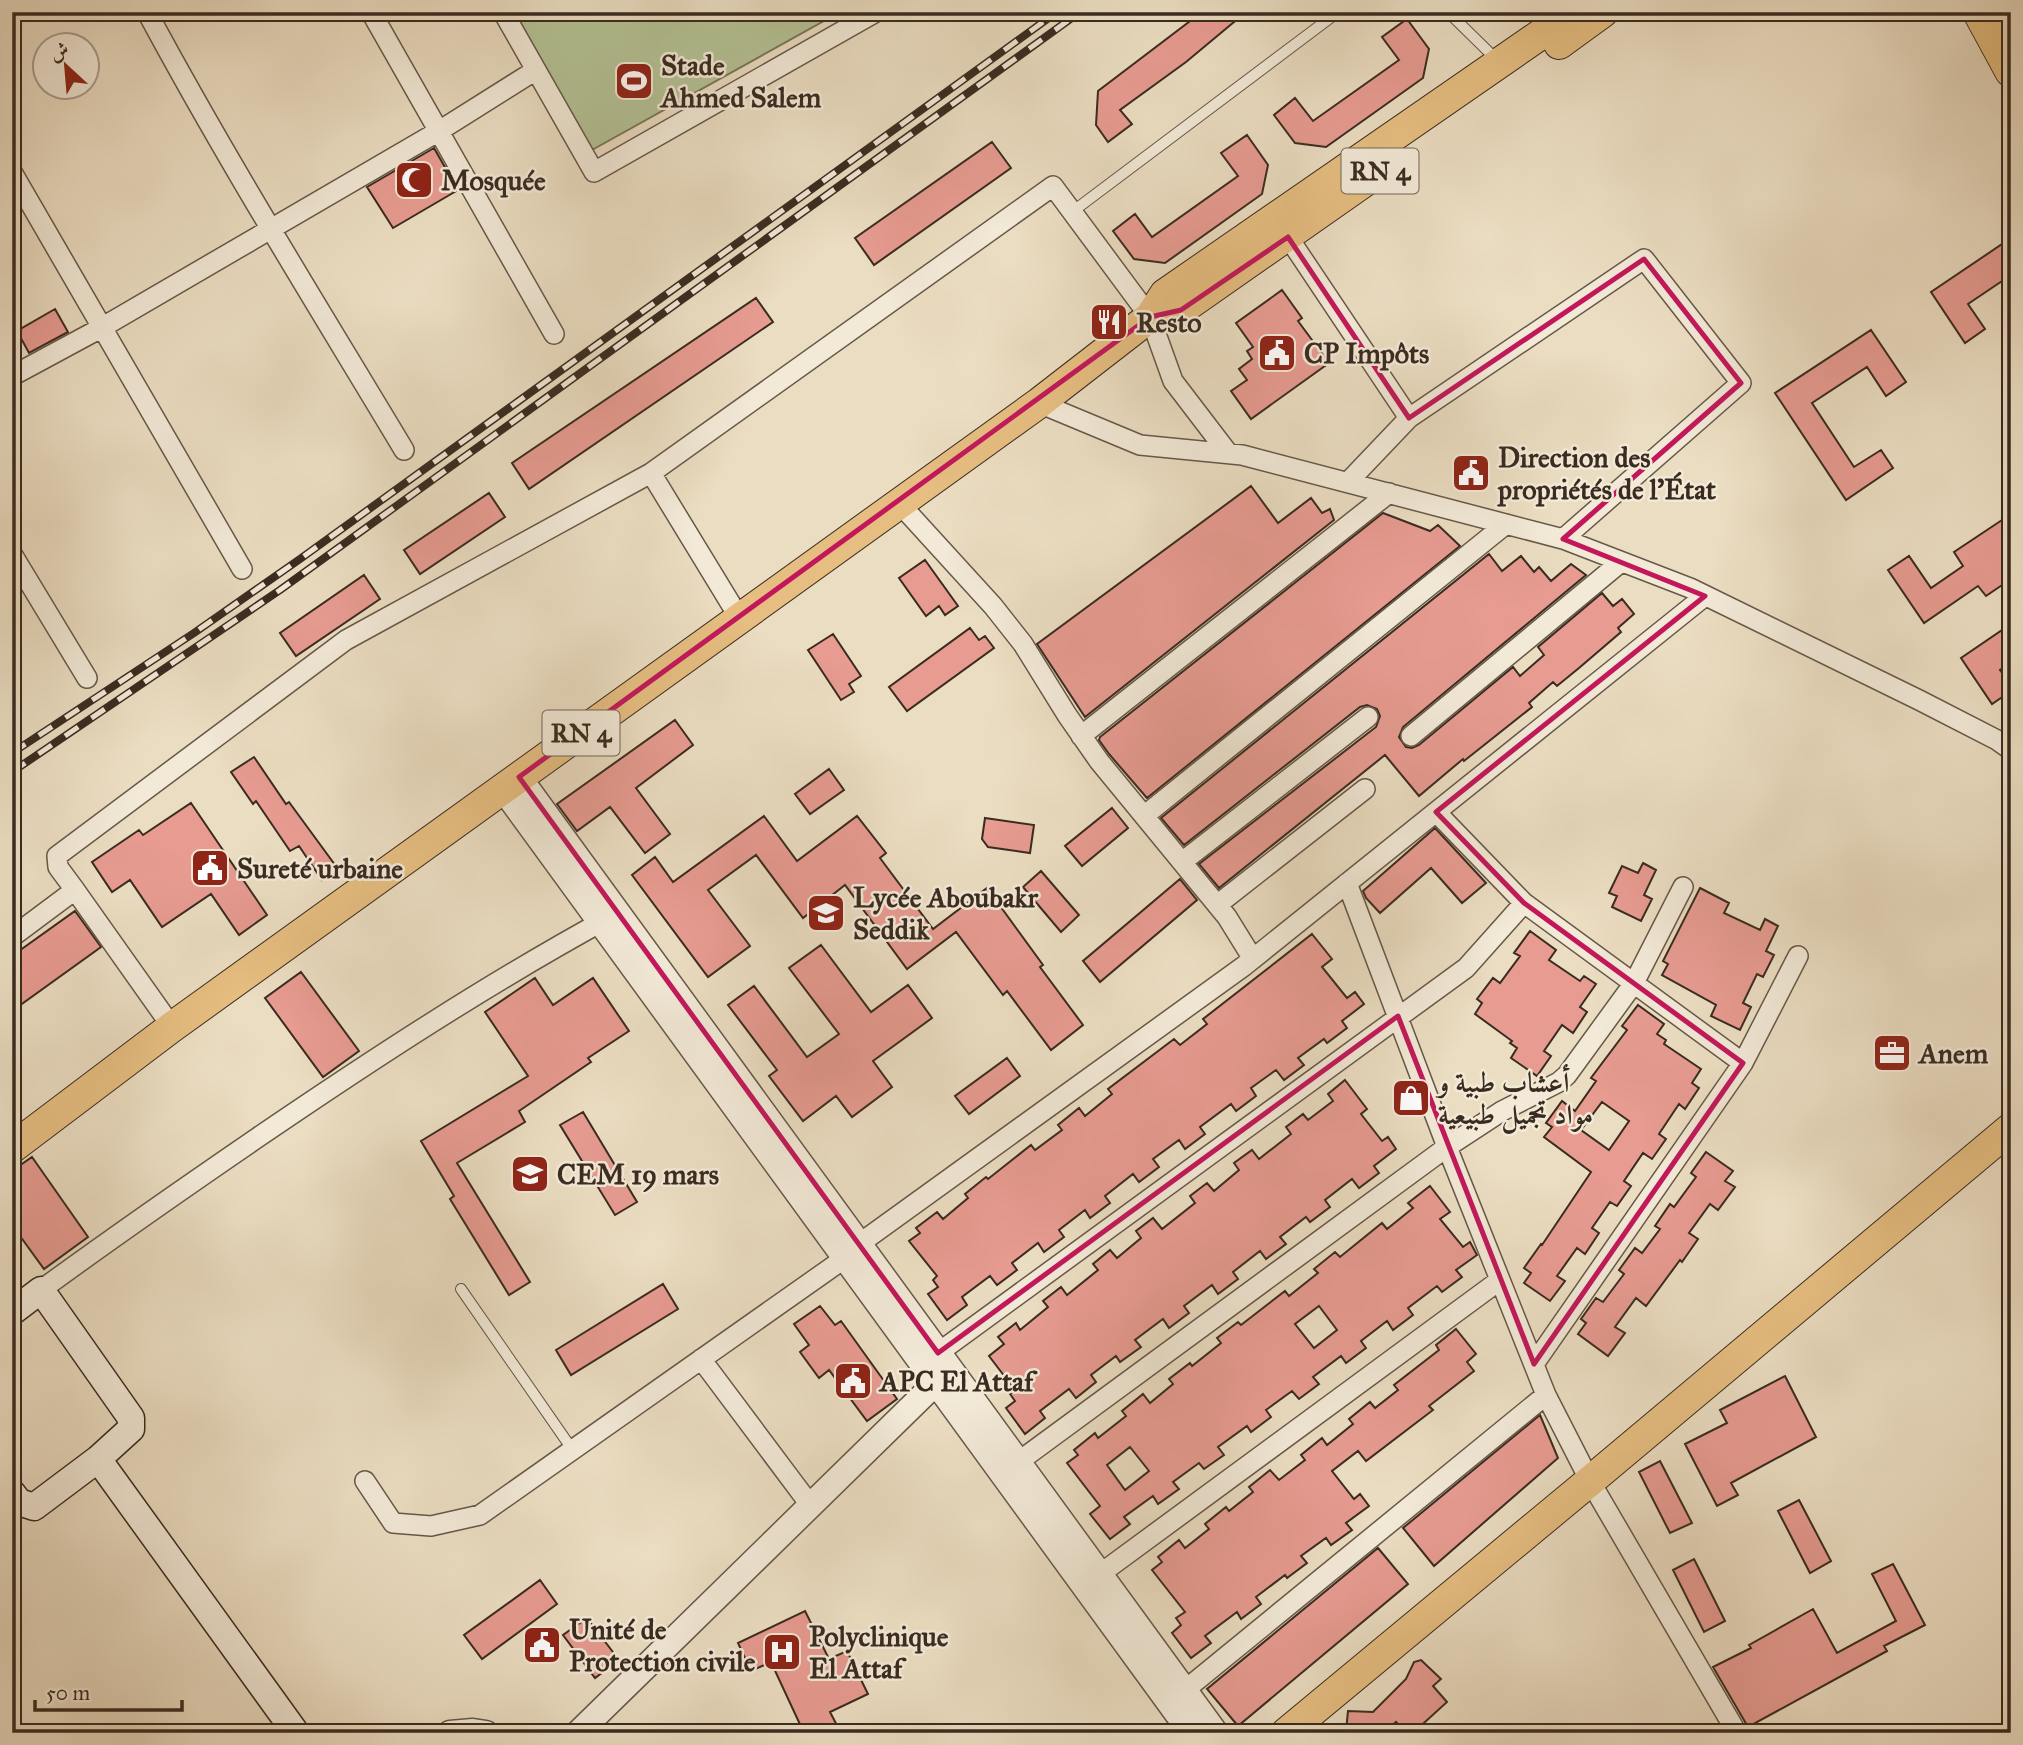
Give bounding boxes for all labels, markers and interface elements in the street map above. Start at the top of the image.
north arrow [32,32,102,102]
text: ش [45,37,72,66]
place label: Stade Ahmed Salem [659,48,822,115]
sports icon: Stade Ahmed Salem [613,60,655,102]
road number: RN 4 [1342,148,1418,194]
mosque icon: Mosquée [393,159,435,201]
place label: Mosquée [441,163,546,198]
restaurant icon: Resto [1088,301,1130,343]
place label: Resto [1136,305,1202,340]
public building icon: CP Impôts [1256,332,1298,374]
place label: CP Impôts [1304,336,1429,371]
place label: Direction des propriétés de l'État [1497,440,1716,507]
public building icon: Direction des propriétés de l'État [1450,452,1492,494]
road number: RN 4 [542,710,620,755]
public building icon: Sureté urbaine [189,847,231,889]
place label: Sureté urbaine [237,851,403,886]
place label: Lycée Aboubakr Seddik [853,880,1039,947]
school or university icon: Lycée Aboubakr Seddik [805,892,847,934]
office icon: Anem [1871,1032,1913,1074]
place label: Anem [1917,1036,1989,1071]
place label: أعشاب طبية و مواد تجميل طبيعية [1435,1063,1593,1134]
shop icon: أعشاب طبية و مواد تجميل طبيعية [1390,1077,1432,1119]
school or university icon: CEM 19 mars [509,1153,551,1195]
place label: CEM 19 mars [557,1157,719,1192]
public building icon: APC El Attaf [832,1360,874,1402]
place label: APC El Attaf [878,1364,1038,1399]
place label: Unité de Protection civile [569,1612,756,1679]
place label: Polyclinique El Attaf [809,1619,949,1686]
public building icon: Unité de Protection civile [521,1624,563,1666]
hospital icon: Polyclinique El Attaf [761,1631,803,1673]
scale bar [35,1668,182,1712]
text: 50 m [46,1680,91,1706]

